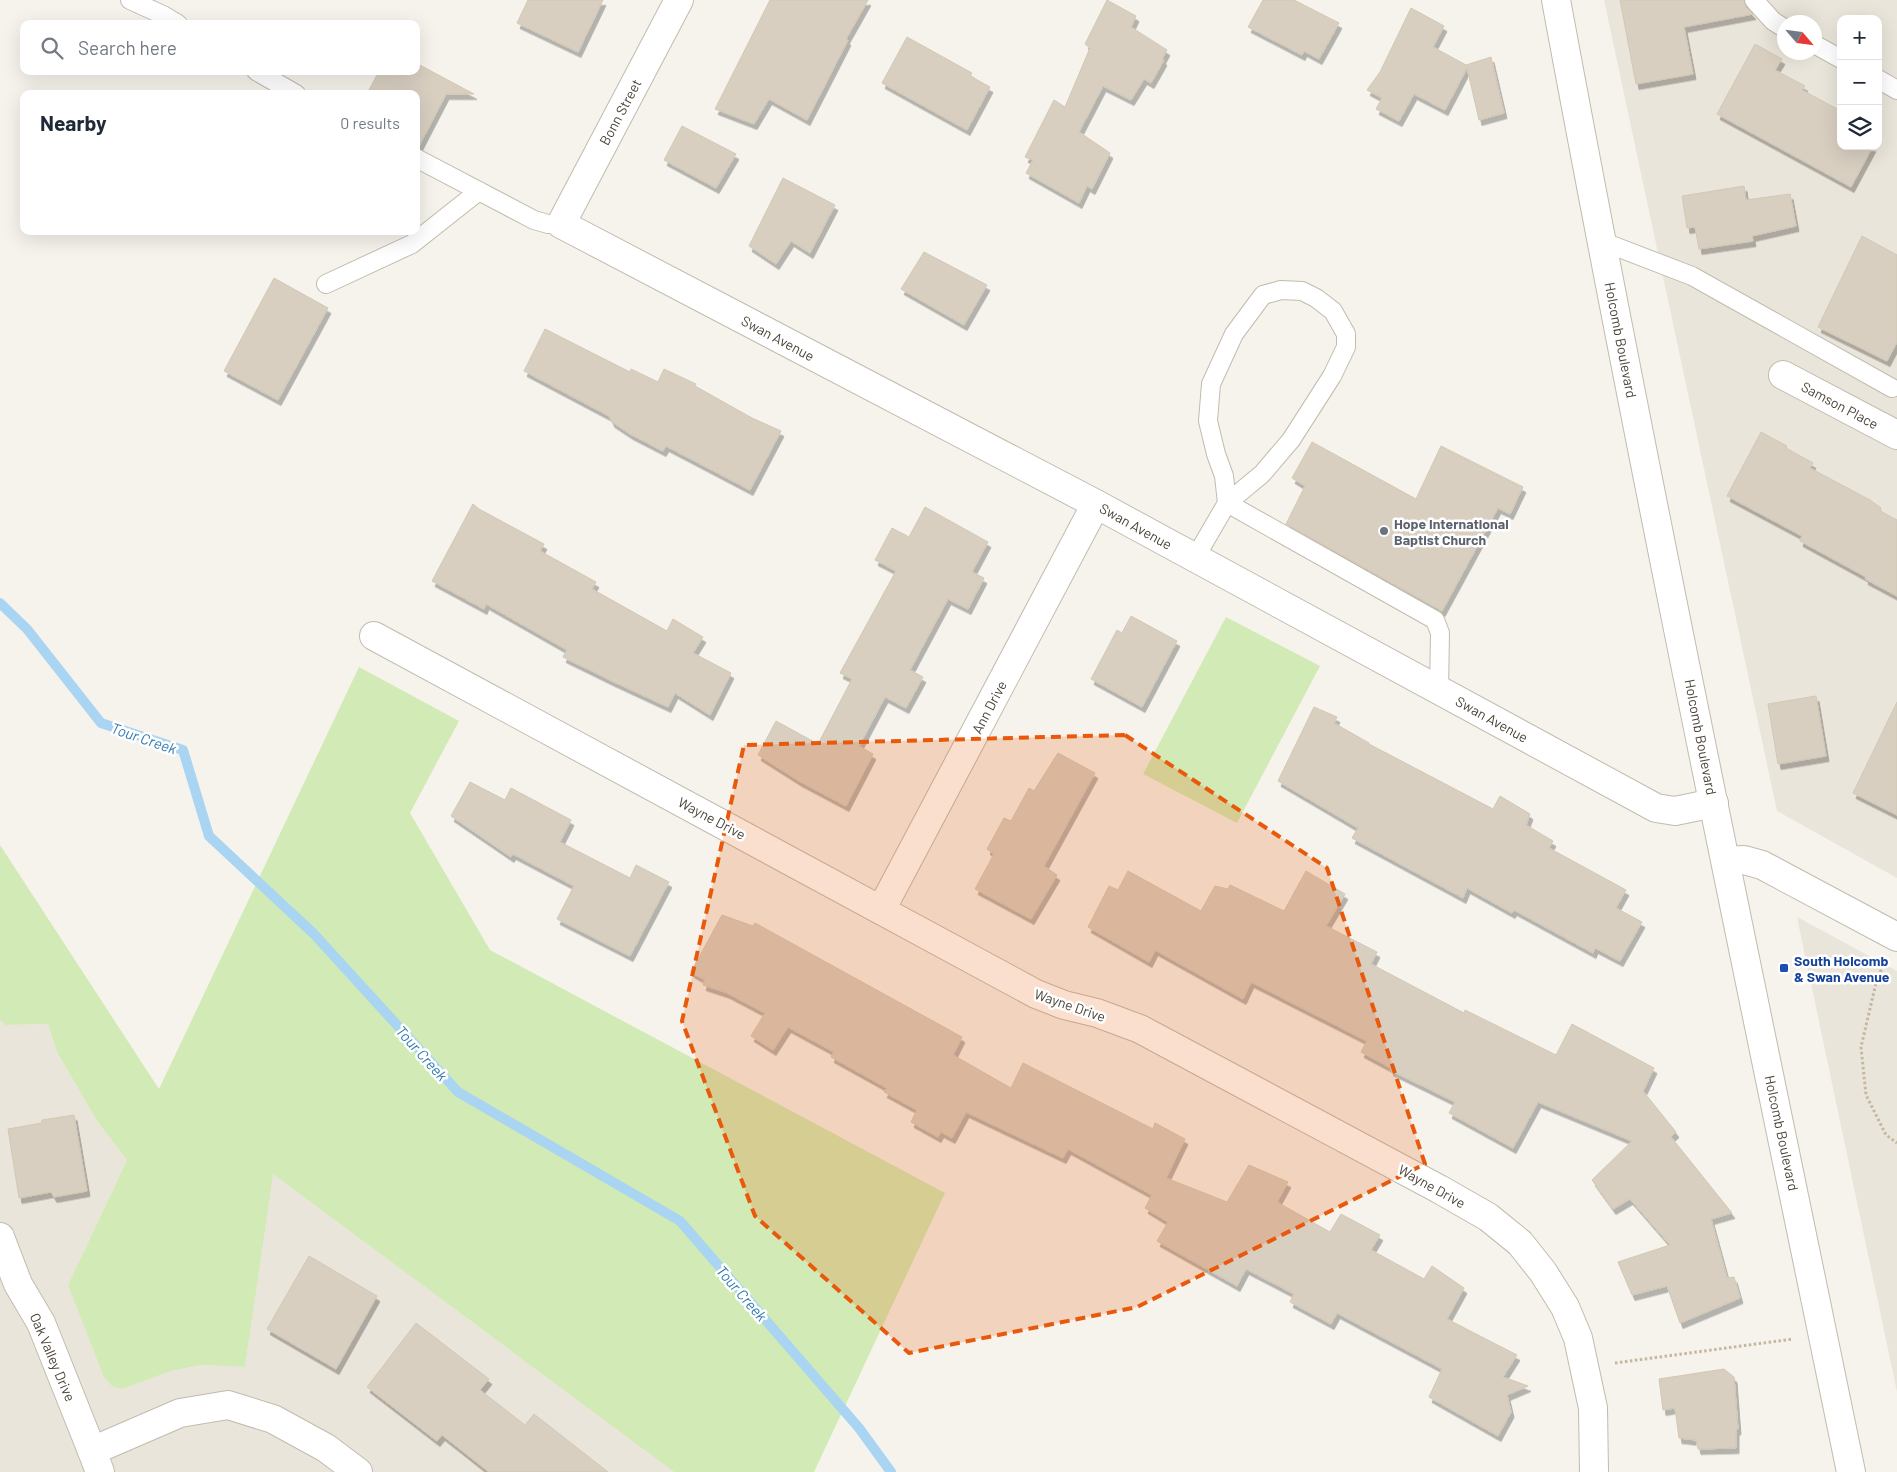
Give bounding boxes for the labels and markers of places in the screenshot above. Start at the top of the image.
place label: Hope International Baptist Church [1394,515,1509,548]
marker: Hope International Baptist Church [1378,525,1390,537]
place label: South Holcomb & Swan Avenue [1794,952,1890,985]
marker: South Holcomb & Swan Avenue [1778,962,1790,974]

